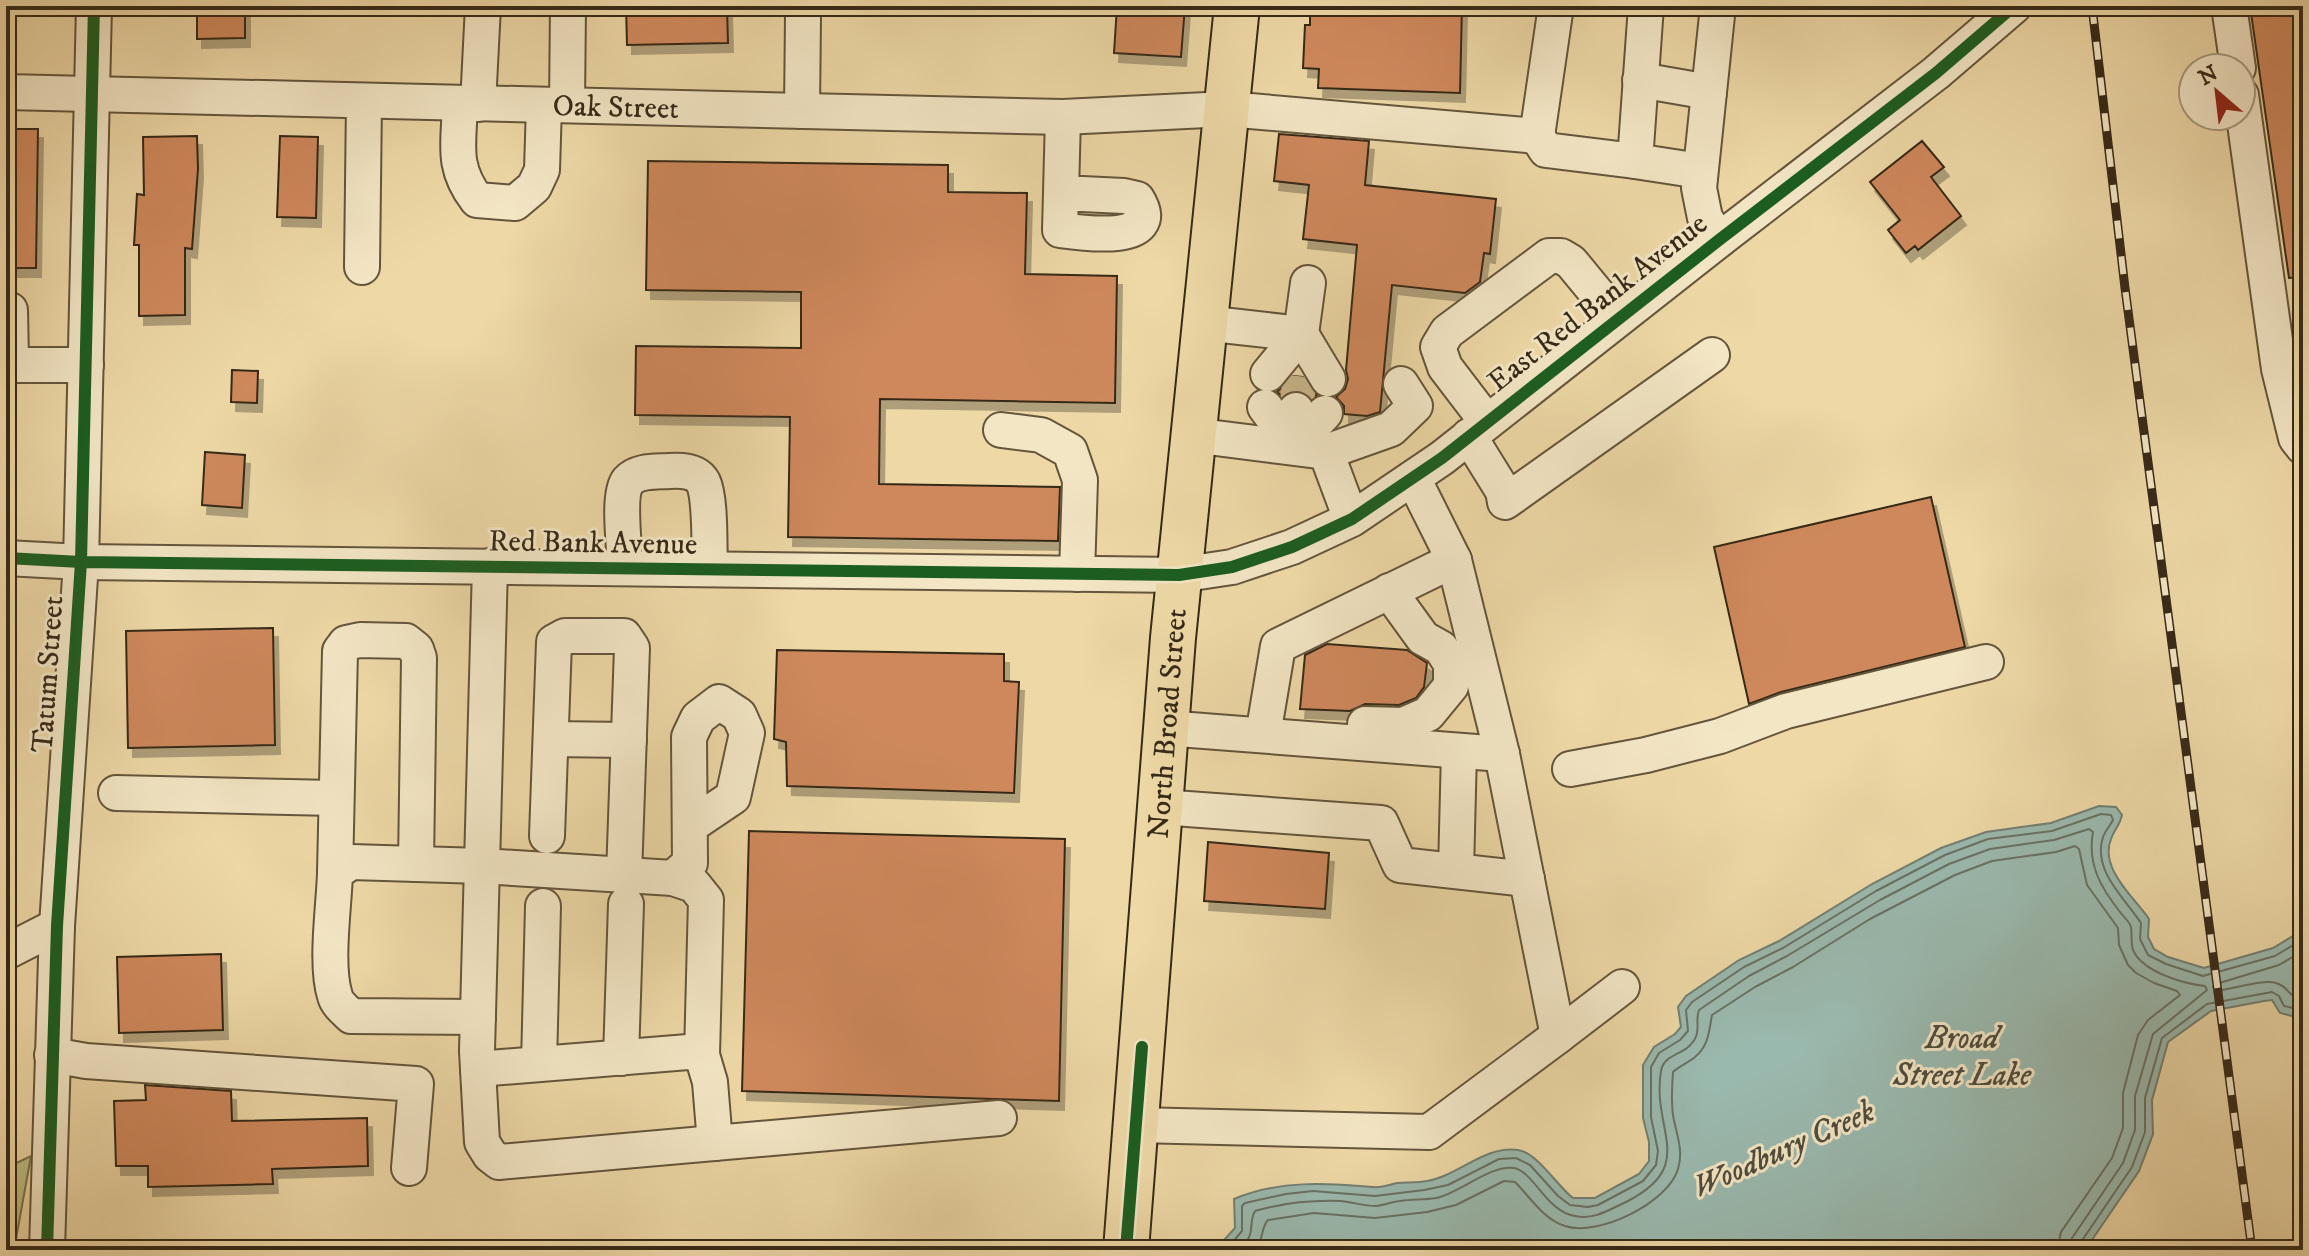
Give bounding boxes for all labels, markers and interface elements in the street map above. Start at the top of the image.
north arrow [2177,52,2257,132]
text: N [2194,60,2223,92]
street label: Oak Street [552,88,679,128]
street label: East Red Bank Avenue [1481,206,1715,401]
street label: Red Bank Avenue [488,523,698,564]
street label: Tatum Street [25,595,72,754]
street label: North Broad Street [1141,607,1196,840]
water label: Broad Street Lake [1892,1019,2032,1096]
water label: Woodbury Creek [1687,1092,1882,1208]

